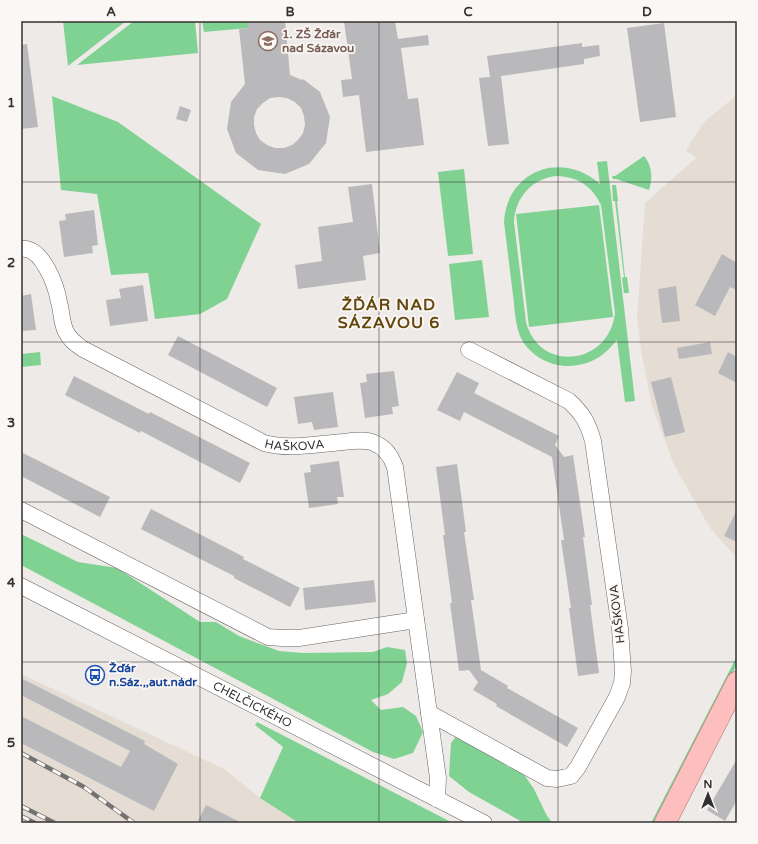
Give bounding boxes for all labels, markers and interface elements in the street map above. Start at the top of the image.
text: A [106,4,116,20]
text: B [285,4,295,20]
text: C [463,4,473,20]
text: D [642,4,652,20]
place label: 1. ZŠ Žďár nad Sázavou [282,27,354,55]
school or university icon: 1. ZŠ Žďár nad Sázavou [257,30,279,52]
text: 1 [7,95,15,111]
text: 2 [7,255,15,271]
district label: ŽĎÁR NAD SÁZAVOU 6 [338,295,440,333]
text: 3 [7,415,15,431]
street label: HAŠKOVA [263,437,325,453]
text: 4 [7,575,16,591]
street label: HAŠKOVA [606,584,628,644]
place label: Žďár n.Sáz.,,aut.nádr [109,661,197,689]
bus stop icon: Žďár n.Sáz.,,aut.nádr [84,664,106,686]
street label: CHELČICKÉHO [211,679,294,731]
text: 5 [7,735,15,751]
north arrow [688,774,728,814]
text: N [704,778,712,791]

